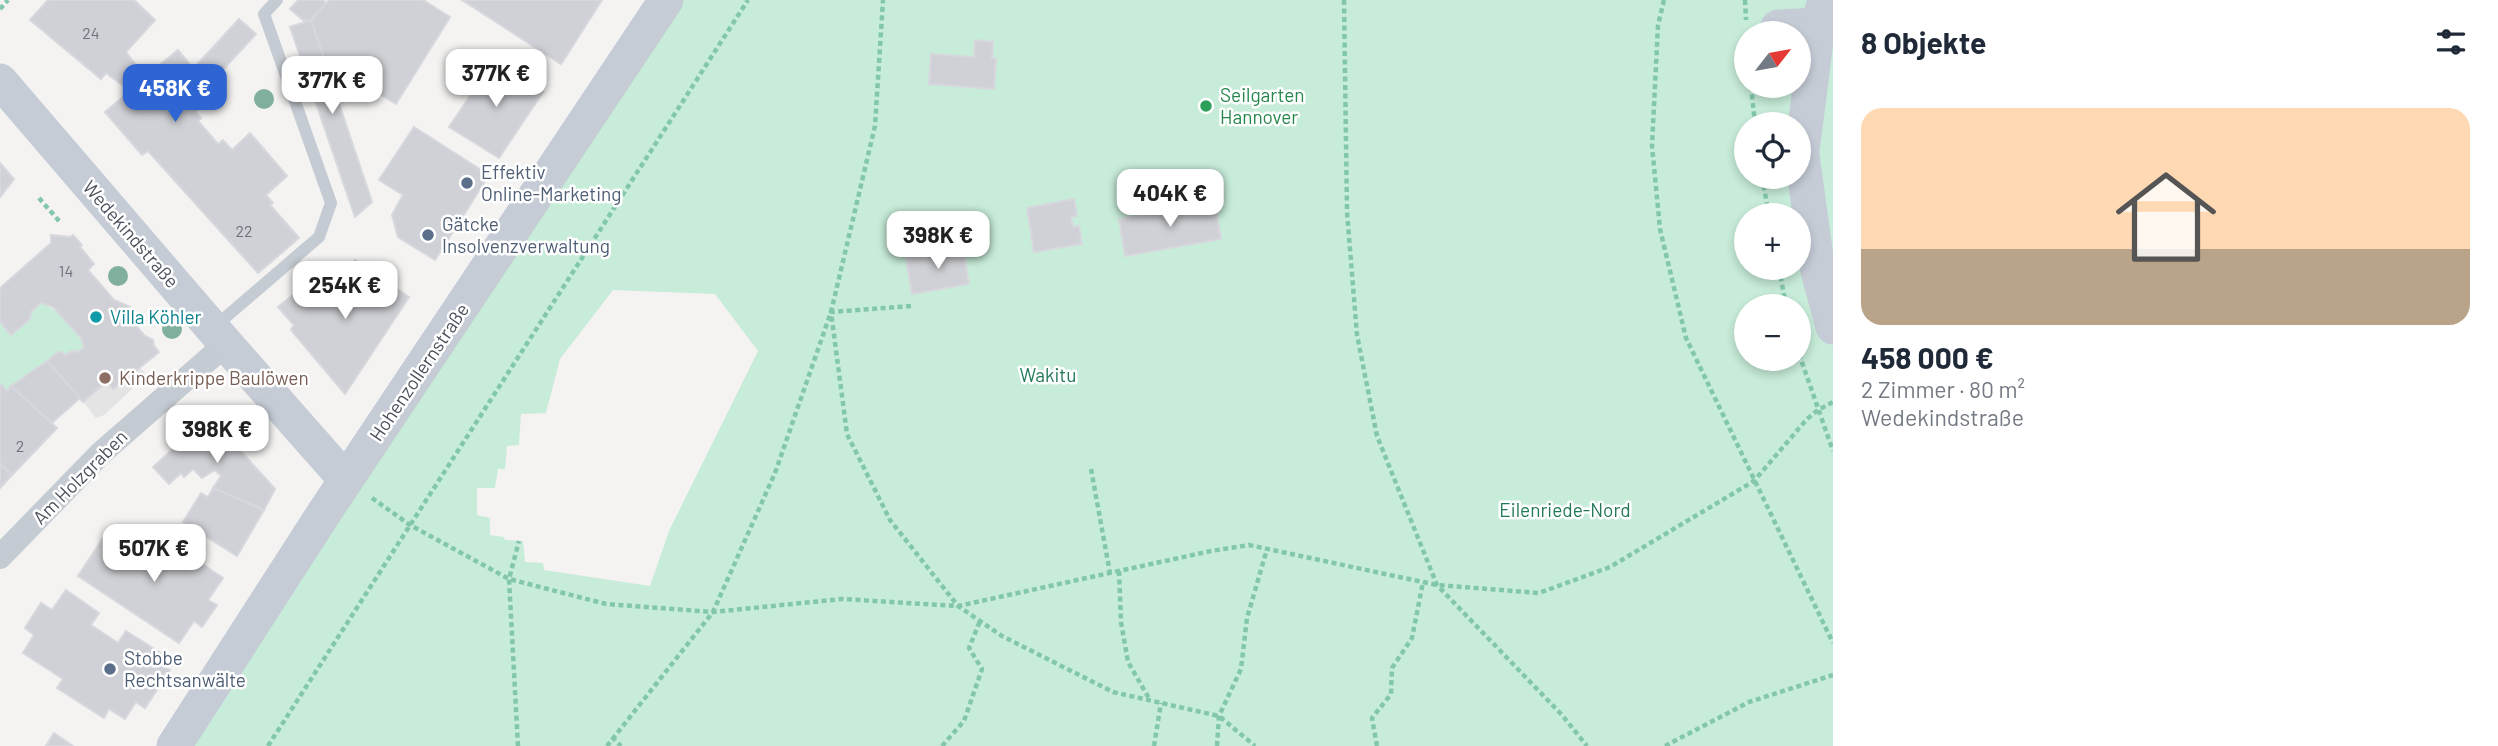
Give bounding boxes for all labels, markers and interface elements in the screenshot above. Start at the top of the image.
north arrow [1734,21,1811,98]
map controls [1734,21,1811,371]
house number: 24 [82,23,100,42]
icon: filters [2432,23,2470,61]
text: 8 Objekte [1861,24,1986,60]
pin: 377K € [439,50,553,109]
pin: 377K € [275,57,389,116]
text: 377K € [462,58,530,86]
pin: 458K € [118,64,232,124]
text: 377K € [298,65,366,93]
text: 458K € [139,73,211,101]
place label: Seilgarten Hannover [1220,83,1305,128]
marker: Seilgarten Hannover [1198,98,1214,114]
button: locate [1734,112,1811,189]
icon: home [2103,154,2229,280]
place label: Effektiv Online-Marketing [481,160,622,205]
pin: 404K € [1113,170,1227,229]
street label: Wedekindstraße [79,175,184,292]
marker: Effektiv Online-Marketing [459,175,475,191]
text: 404K € [1133,178,1207,206]
button: + [1734,203,1811,280]
place label: Gätcke Insolvenzverwaltung [442,212,610,257]
pin: 398K € [881,212,995,271]
text: 398K € [903,220,973,248]
house number: 22 [235,221,253,240]
marker: Gätcke Insolvenzverwaltung [420,227,436,243]
house number: 14 [59,261,73,280]
pin: 254K € [288,262,402,321]
text: 254K € [309,270,381,298]
button: − [1734,294,1811,371]
street label: Hohenzollernstraße [364,298,473,445]
place label: Villa Köhler [110,305,202,328]
marker: Villa Köhler [88,309,104,325]
text: 458 000 € [1861,339,1994,375]
park label: Wakitu [1020,363,1076,386]
place label: Kinderkrippe Baulöwen [119,366,309,389]
marker: Kinderkrippe Baulöwen [97,370,113,386]
text: 2 Zimmer · 80 m² [1861,375,2025,403]
text: Wedekindstraße [1861,403,2024,431]
pin: 398K € [160,406,274,465]
text: 398K € [182,414,252,442]
street label: Am Holzgraben [28,425,132,529]
house number: 2 [16,436,24,455]
park label: Eilenriede-Nord [1499,498,1631,521]
pin: 507K € [97,524,211,584]
text: 507K € [119,533,189,561]
place label: Stobbe Rechtsanwälte [124,646,246,691]
marker: Stobbe Rechtsanwälte [102,661,118,677]

